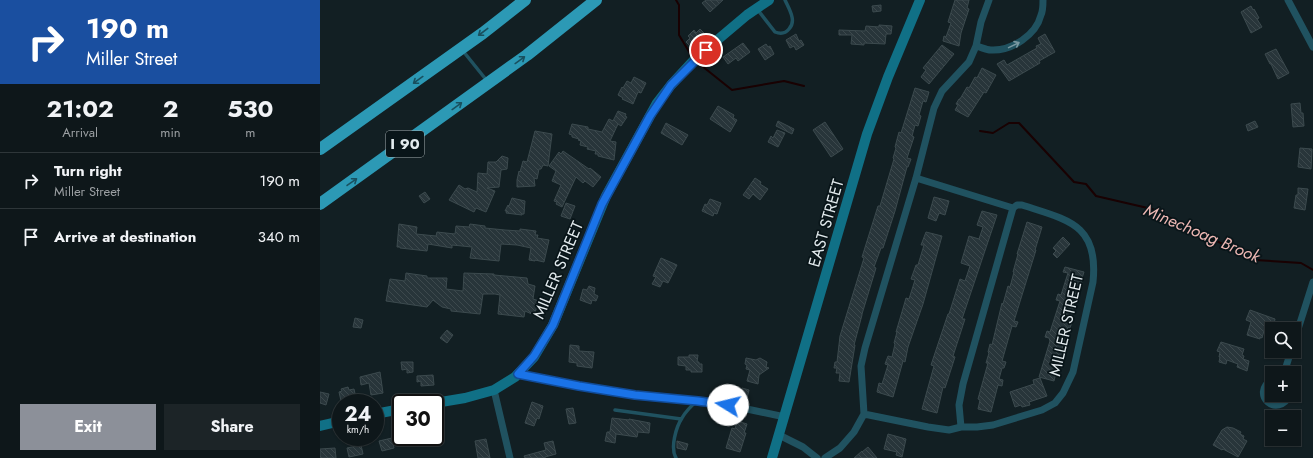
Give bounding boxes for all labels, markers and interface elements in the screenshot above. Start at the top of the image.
text: 190 m [86,8,169,49]
icon: right [20,16,72,68]
one-way arrow [477,28,488,37]
pin [689,33,723,67]
icon: arrive [695,39,717,61]
one-way arrow [1008,41,1020,48]
text: Miller Street [86,46,177,72]
one-way arrow [515,56,526,64]
one-way arrow [412,75,423,84]
text: 21:02 [47,91,114,126]
text: 2 [163,91,178,126]
text: 530 [227,91,273,126]
one-way arrow [452,102,463,110]
text: Arrival [62,123,98,142]
text: min [160,123,181,142]
text: m [245,123,255,142]
road number: I 90 [386,131,424,157]
text: Turn right [54,160,122,182]
icon: right [20,170,42,192]
text: 190 m [259,170,300,192]
street label: EAST STREET [802,176,850,270]
one-way arrow [346,178,357,186]
text: Miller Street [54,182,120,201]
water label: Minechoag Brook [1140,198,1265,269]
street label: MILLER STREET [527,217,589,322]
icon: arrive [20,226,42,248]
text: Arrive at destination [54,226,196,248]
text: 340 m [258,226,300,248]
street label: MILLER STREET [1043,271,1089,378]
map controls [1265,322,1301,446]
button: search [1265,322,1301,358]
button: + [1265,366,1301,402]
position arrow [707,384,749,426]
speed limit sign: 30 [392,394,444,446]
text: 24 [344,400,372,429]
button: Exit [20,404,156,450]
button: Share [164,404,300,450]
button: − [1265,410,1301,446]
text: km/h [347,422,369,437]

